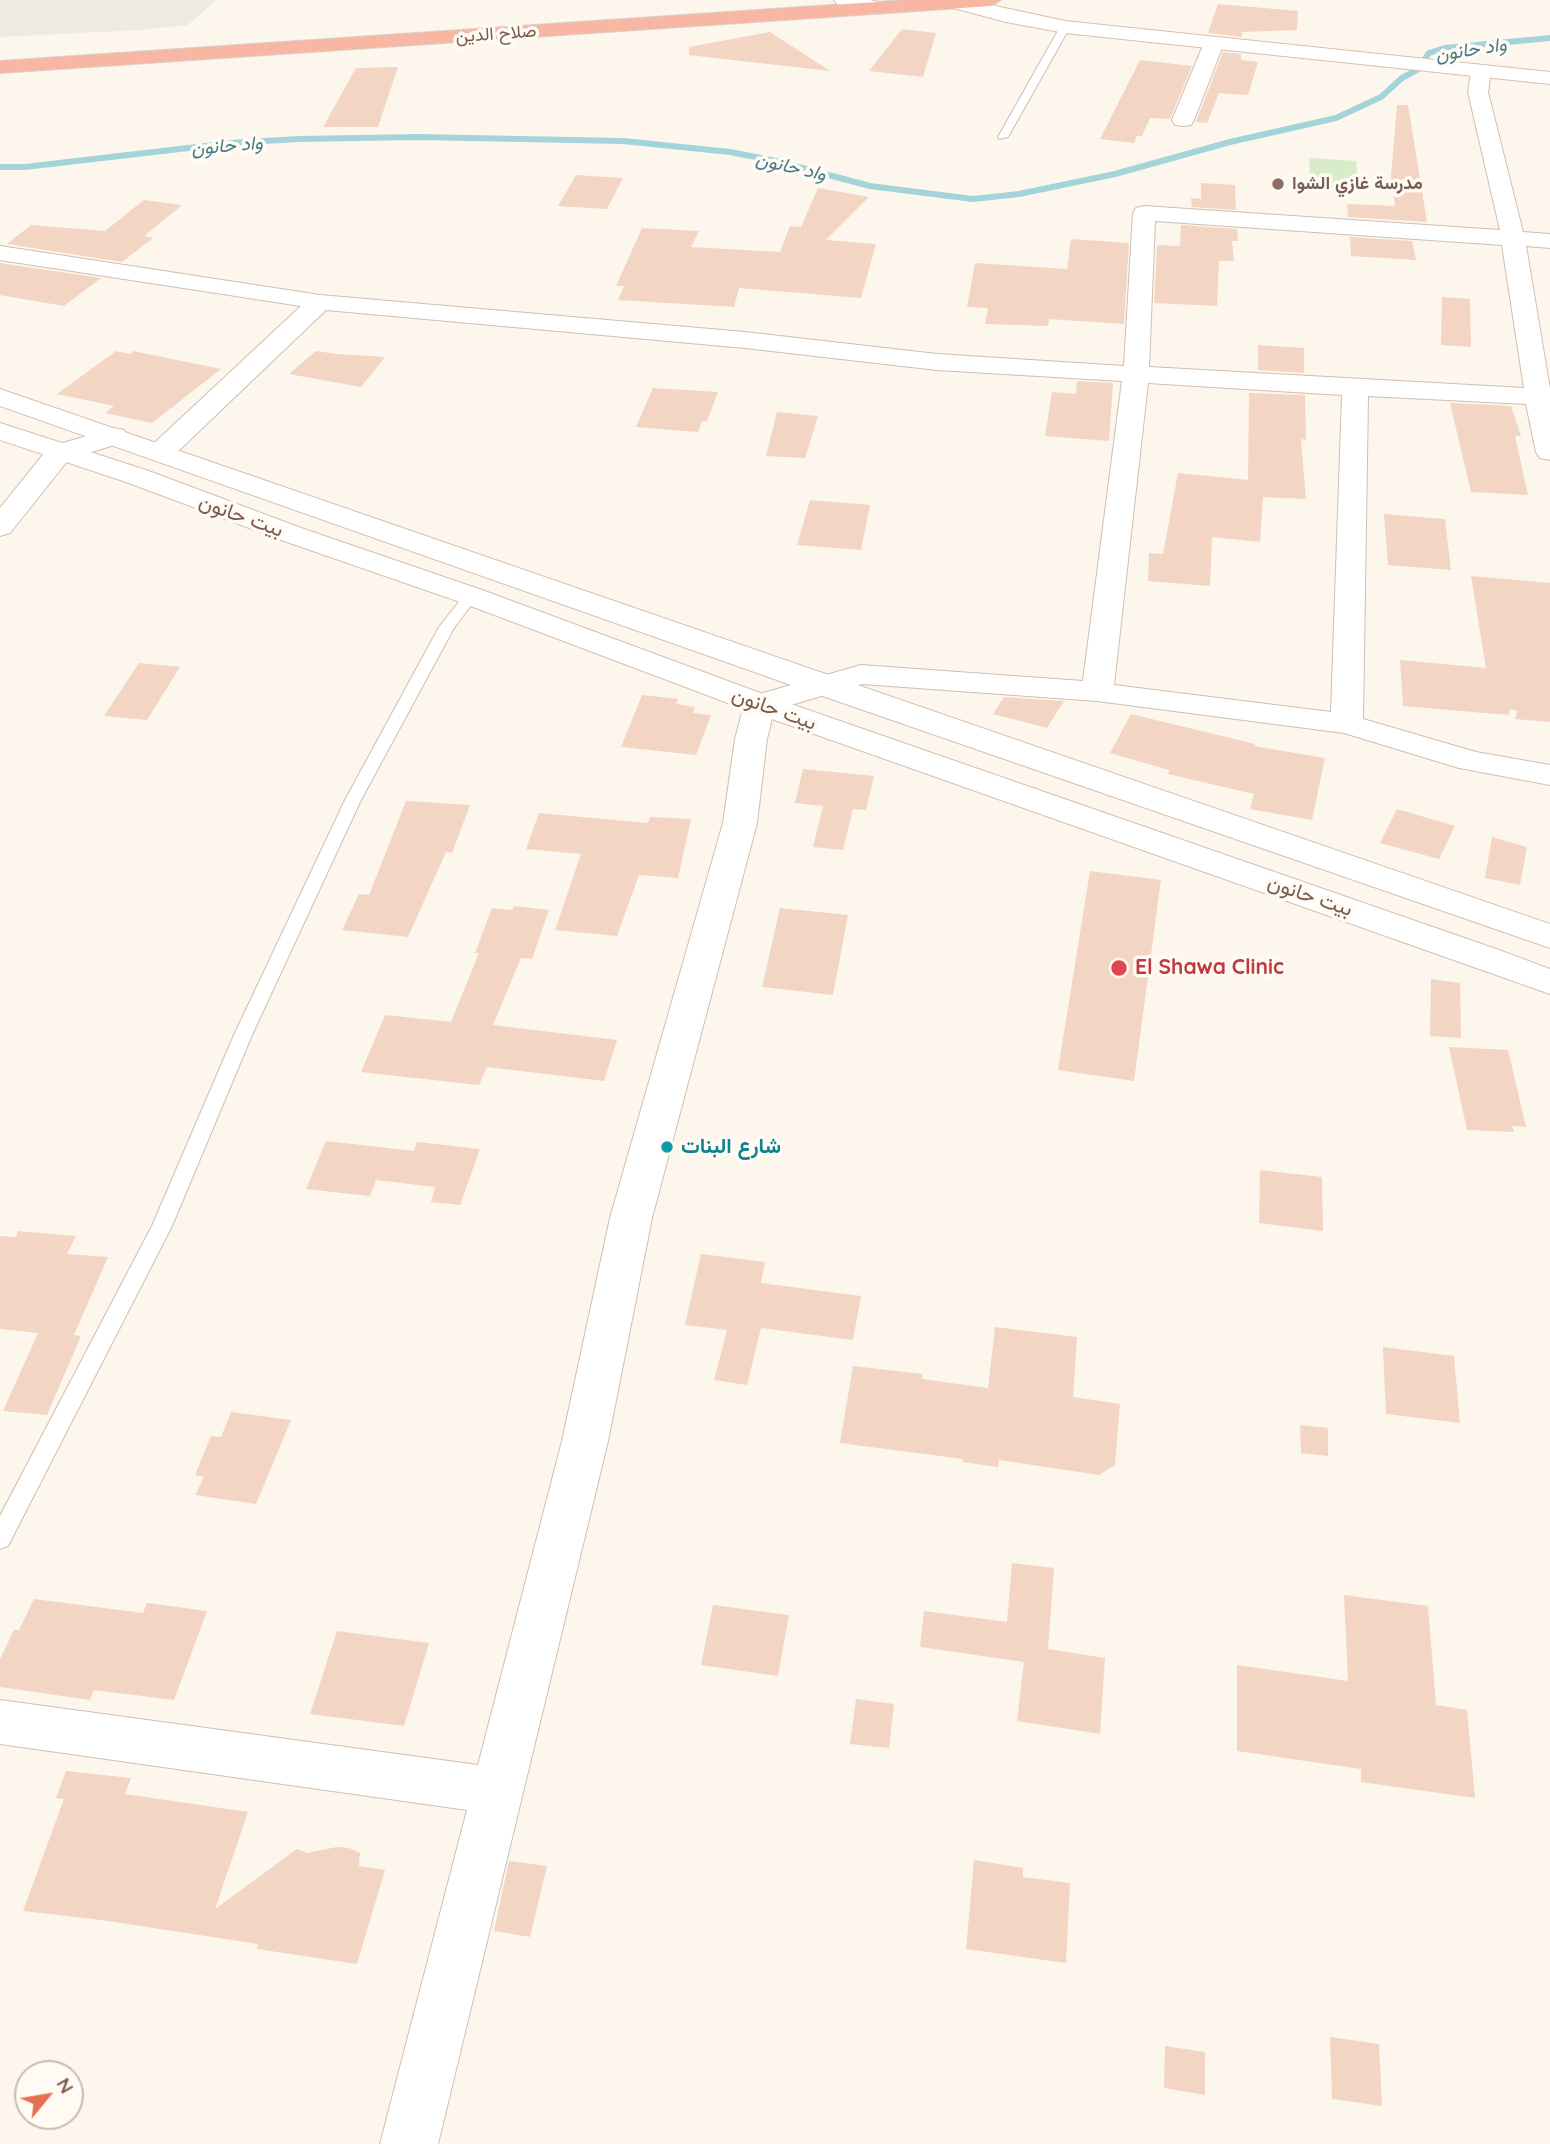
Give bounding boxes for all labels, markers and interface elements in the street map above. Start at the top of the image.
street label: صلاح الدين [455,20,537,48]
water label: واد حانون [1434,33,1508,67]
water label: واد حانون [190,132,264,160]
water label: واد حانون [754,148,828,186]
place label: مدرسة غازي الشوا [1292,173,1423,195]
marker: مدرسة غازي الشوا [1270,176,1286,192]
street label: بيت حانون [195,489,287,543]
street label: بيت حانون [728,682,820,736]
street label: بيت حانون [1264,870,1356,922]
place label: El Shawa Clinic [1135,955,1284,981]
marker: El Shawa Clinic [1109,958,1129,978]
place label: شارع البنات [681,1134,781,1160]
marker: شارع البنات [659,1139,675,1155]
north arrow [14,2060,84,2130]
text: N [52,2073,79,2098]

